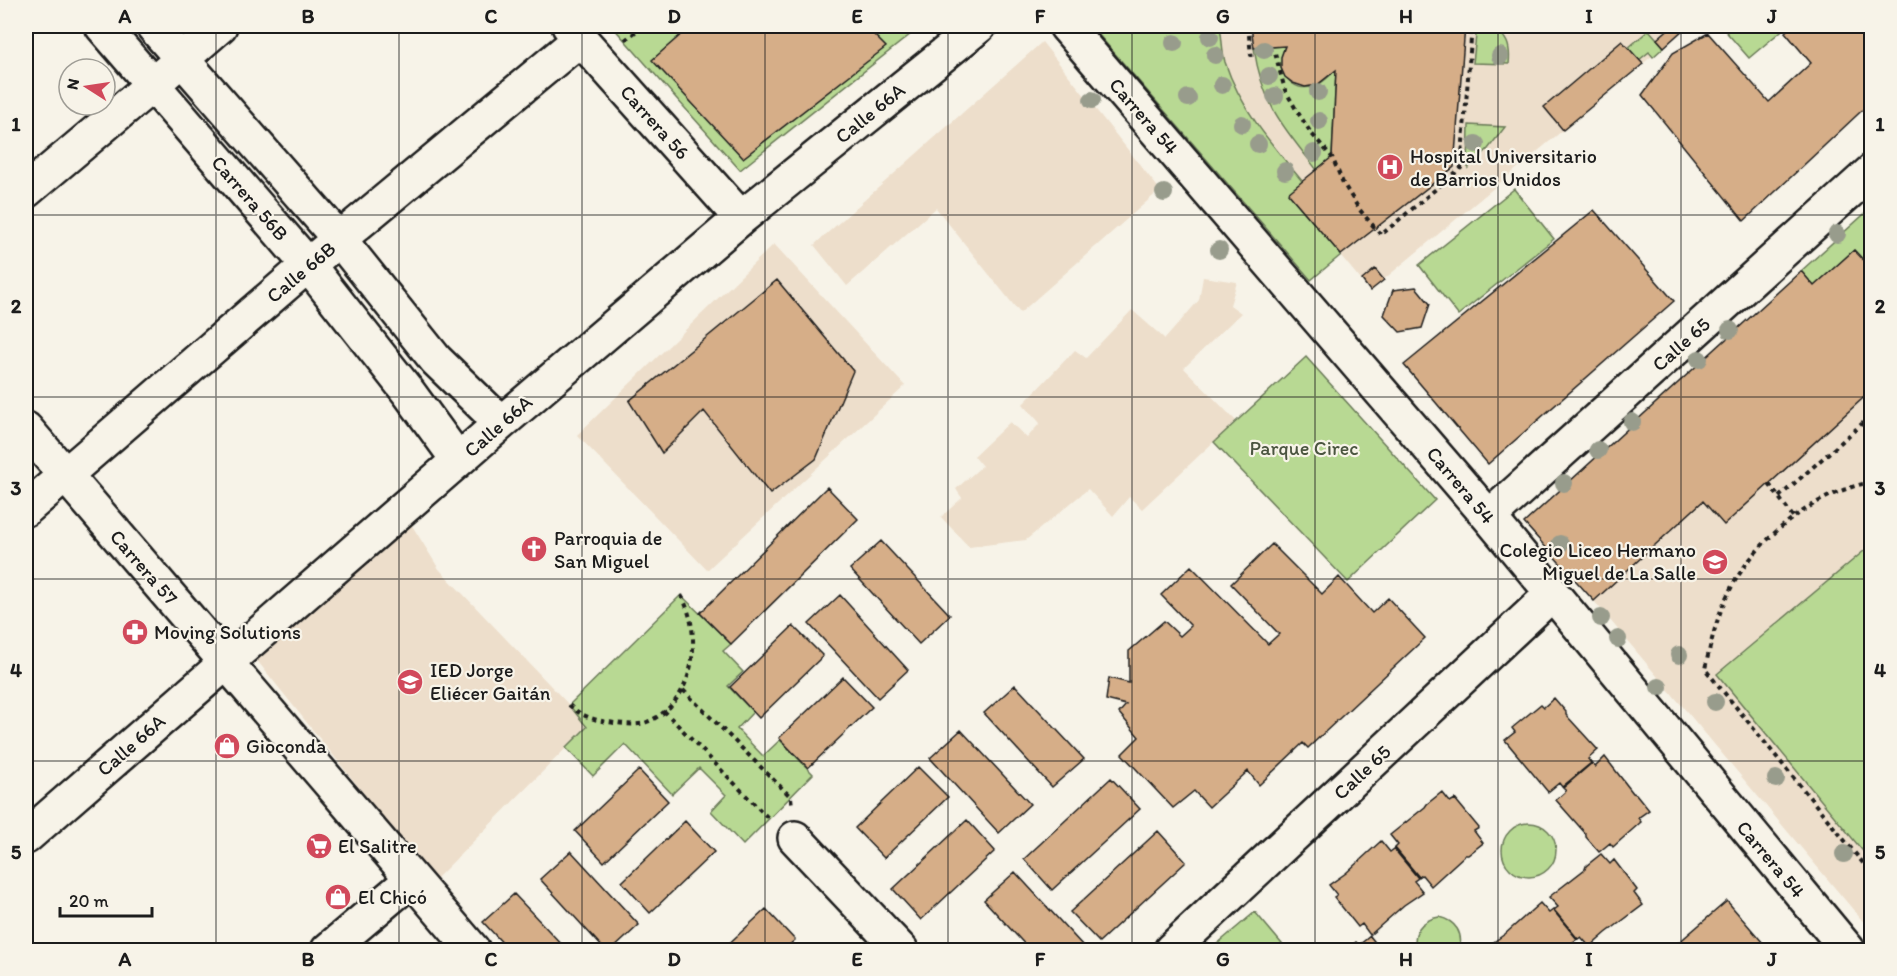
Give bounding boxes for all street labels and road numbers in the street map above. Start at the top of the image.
street label: Carrera 54 [1104,73,1184,159]
street label: Calle 66A [830,78,910,148]
street label: Carrera 56 [615,80,695,164]
street label: Carrera 56B [206,150,294,246]
street label: Calle 66B [262,236,340,308]
street label: Calle 65 [1647,312,1715,376]
street label: Calle 66A [459,390,537,462]
street label: Carrera 54 [1422,441,1500,529]
street label: Carrera 57 [105,525,183,609]
street label: Calle 66A [92,709,170,781]
street label: Calle 65 [1328,739,1396,805]
street label: Carrera 54 [1732,815,1810,903]

